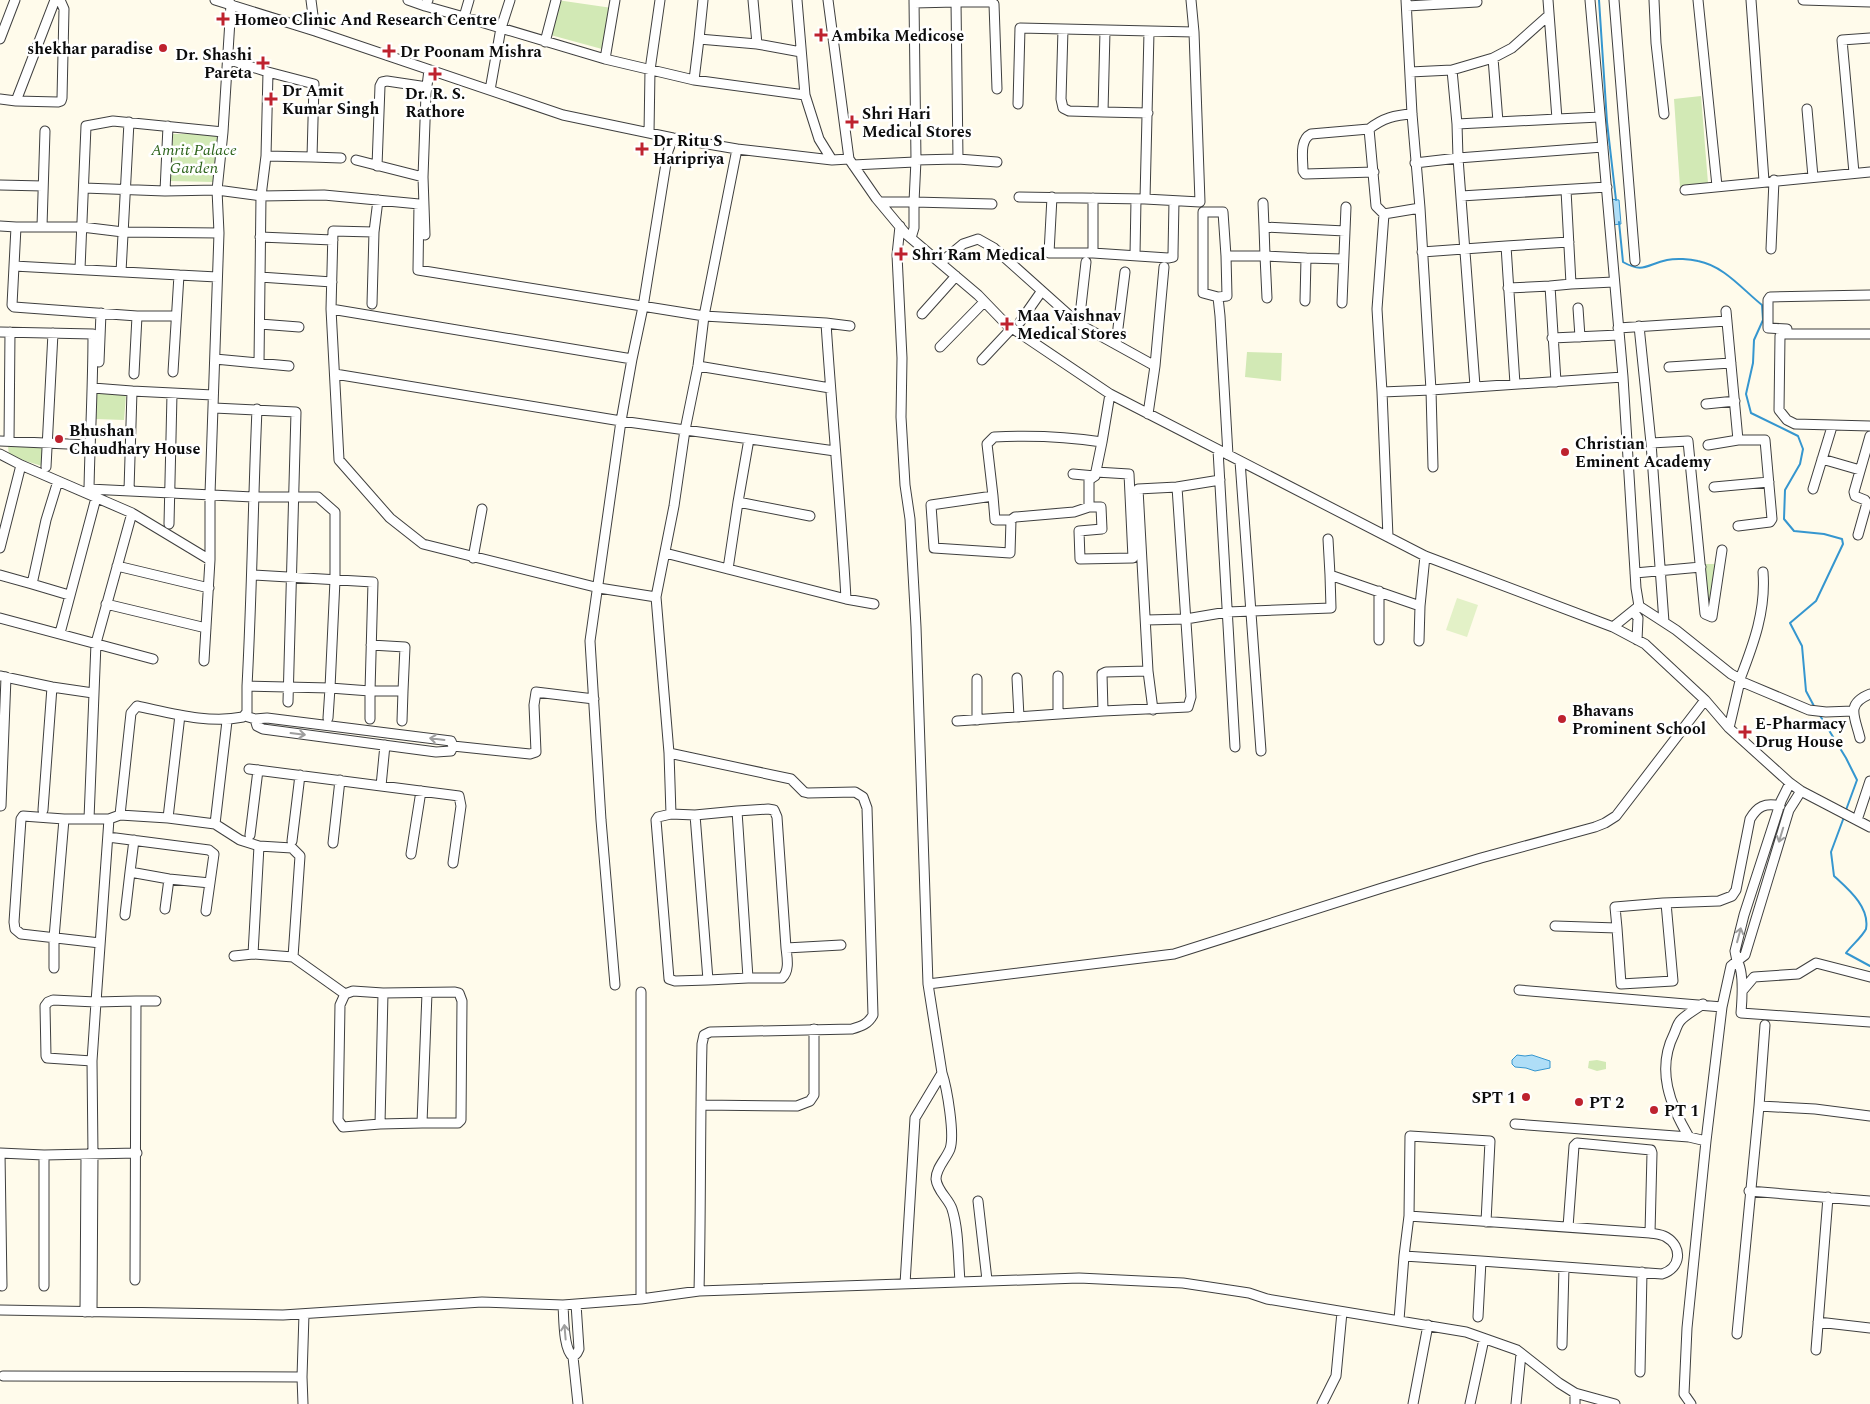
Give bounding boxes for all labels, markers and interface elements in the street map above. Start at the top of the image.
place label: Homeo Clinic And Research Centre [234,8,497,32]
marker: Homeo Clinic And Research Centre [216,12,230,26]
place label: Ambika Medicose [831,24,964,48]
marker: Ambika Medicose [815,29,827,41]
place label: shekhar paradise [27,37,153,61]
place label: Dr Poonam Mishra [400,40,543,64]
marker: shekhar paradise [157,42,169,54]
place label: Dr. Shashi Pareta [175,43,253,85]
marker: Dr Poonam Mishra [382,44,396,58]
marker: Dr. Shashi Pareta [256,56,270,70]
marker: Dr. R. S. Rathore [428,67,442,81]
place label: Dr Amit Kumar Singh [282,79,380,121]
place label: Dr. R. S. Rathore [405,82,465,124]
marker: Dr Amit Kumar Singh [264,92,278,106]
place label: Shri Hari Medical Stores [862,102,972,144]
marker: Shri Hari Medical Stores [846,116,858,128]
place label: Dr Ritu S Haripriya [653,129,725,171]
park label: Amrit Palace Garden [150,138,237,180]
marker: Dr Ritu S Haripriya [635,142,649,156]
place label: Shri Ram Medical [912,243,1045,267]
marker: Shri Ram Medical [894,247,908,261]
place label: Maa Vaishnav Medical Stores [1017,304,1127,346]
marker: Maa Vaishnav Medical Stores [1001,318,1013,330]
place label: Bhushan Chaudhary House [69,419,201,461]
place label: Christian Eminent Academy [1575,432,1712,474]
marker: Bhushan Chaudhary House [53,433,65,445]
marker: Christian Eminent Academy [1559,446,1571,458]
place label: Bhavans Prominent School [1572,699,1706,741]
place label: E-Pharmacy Drug House [1755,712,1847,754]
marker: Bhavans Prominent School [1556,713,1568,725]
marker: E-Pharmacy Drug House [1739,726,1751,738]
one-way arrow [290,729,306,739]
one-way arrow [429,734,445,744]
one-way arrow [1776,827,1786,843]
one-way arrow [1735,927,1744,943]
place label: SPT 1 [1472,1086,1516,1110]
marker: SPT 1 [1520,1091,1532,1103]
place label: PT 2 [1589,1091,1624,1115]
marker: PT 2 [1573,1096,1585,1108]
place label: PT 1 [1664,1099,1699,1123]
marker: PT 1 [1648,1104,1660,1116]
one-way arrow [560,1325,570,1341]

